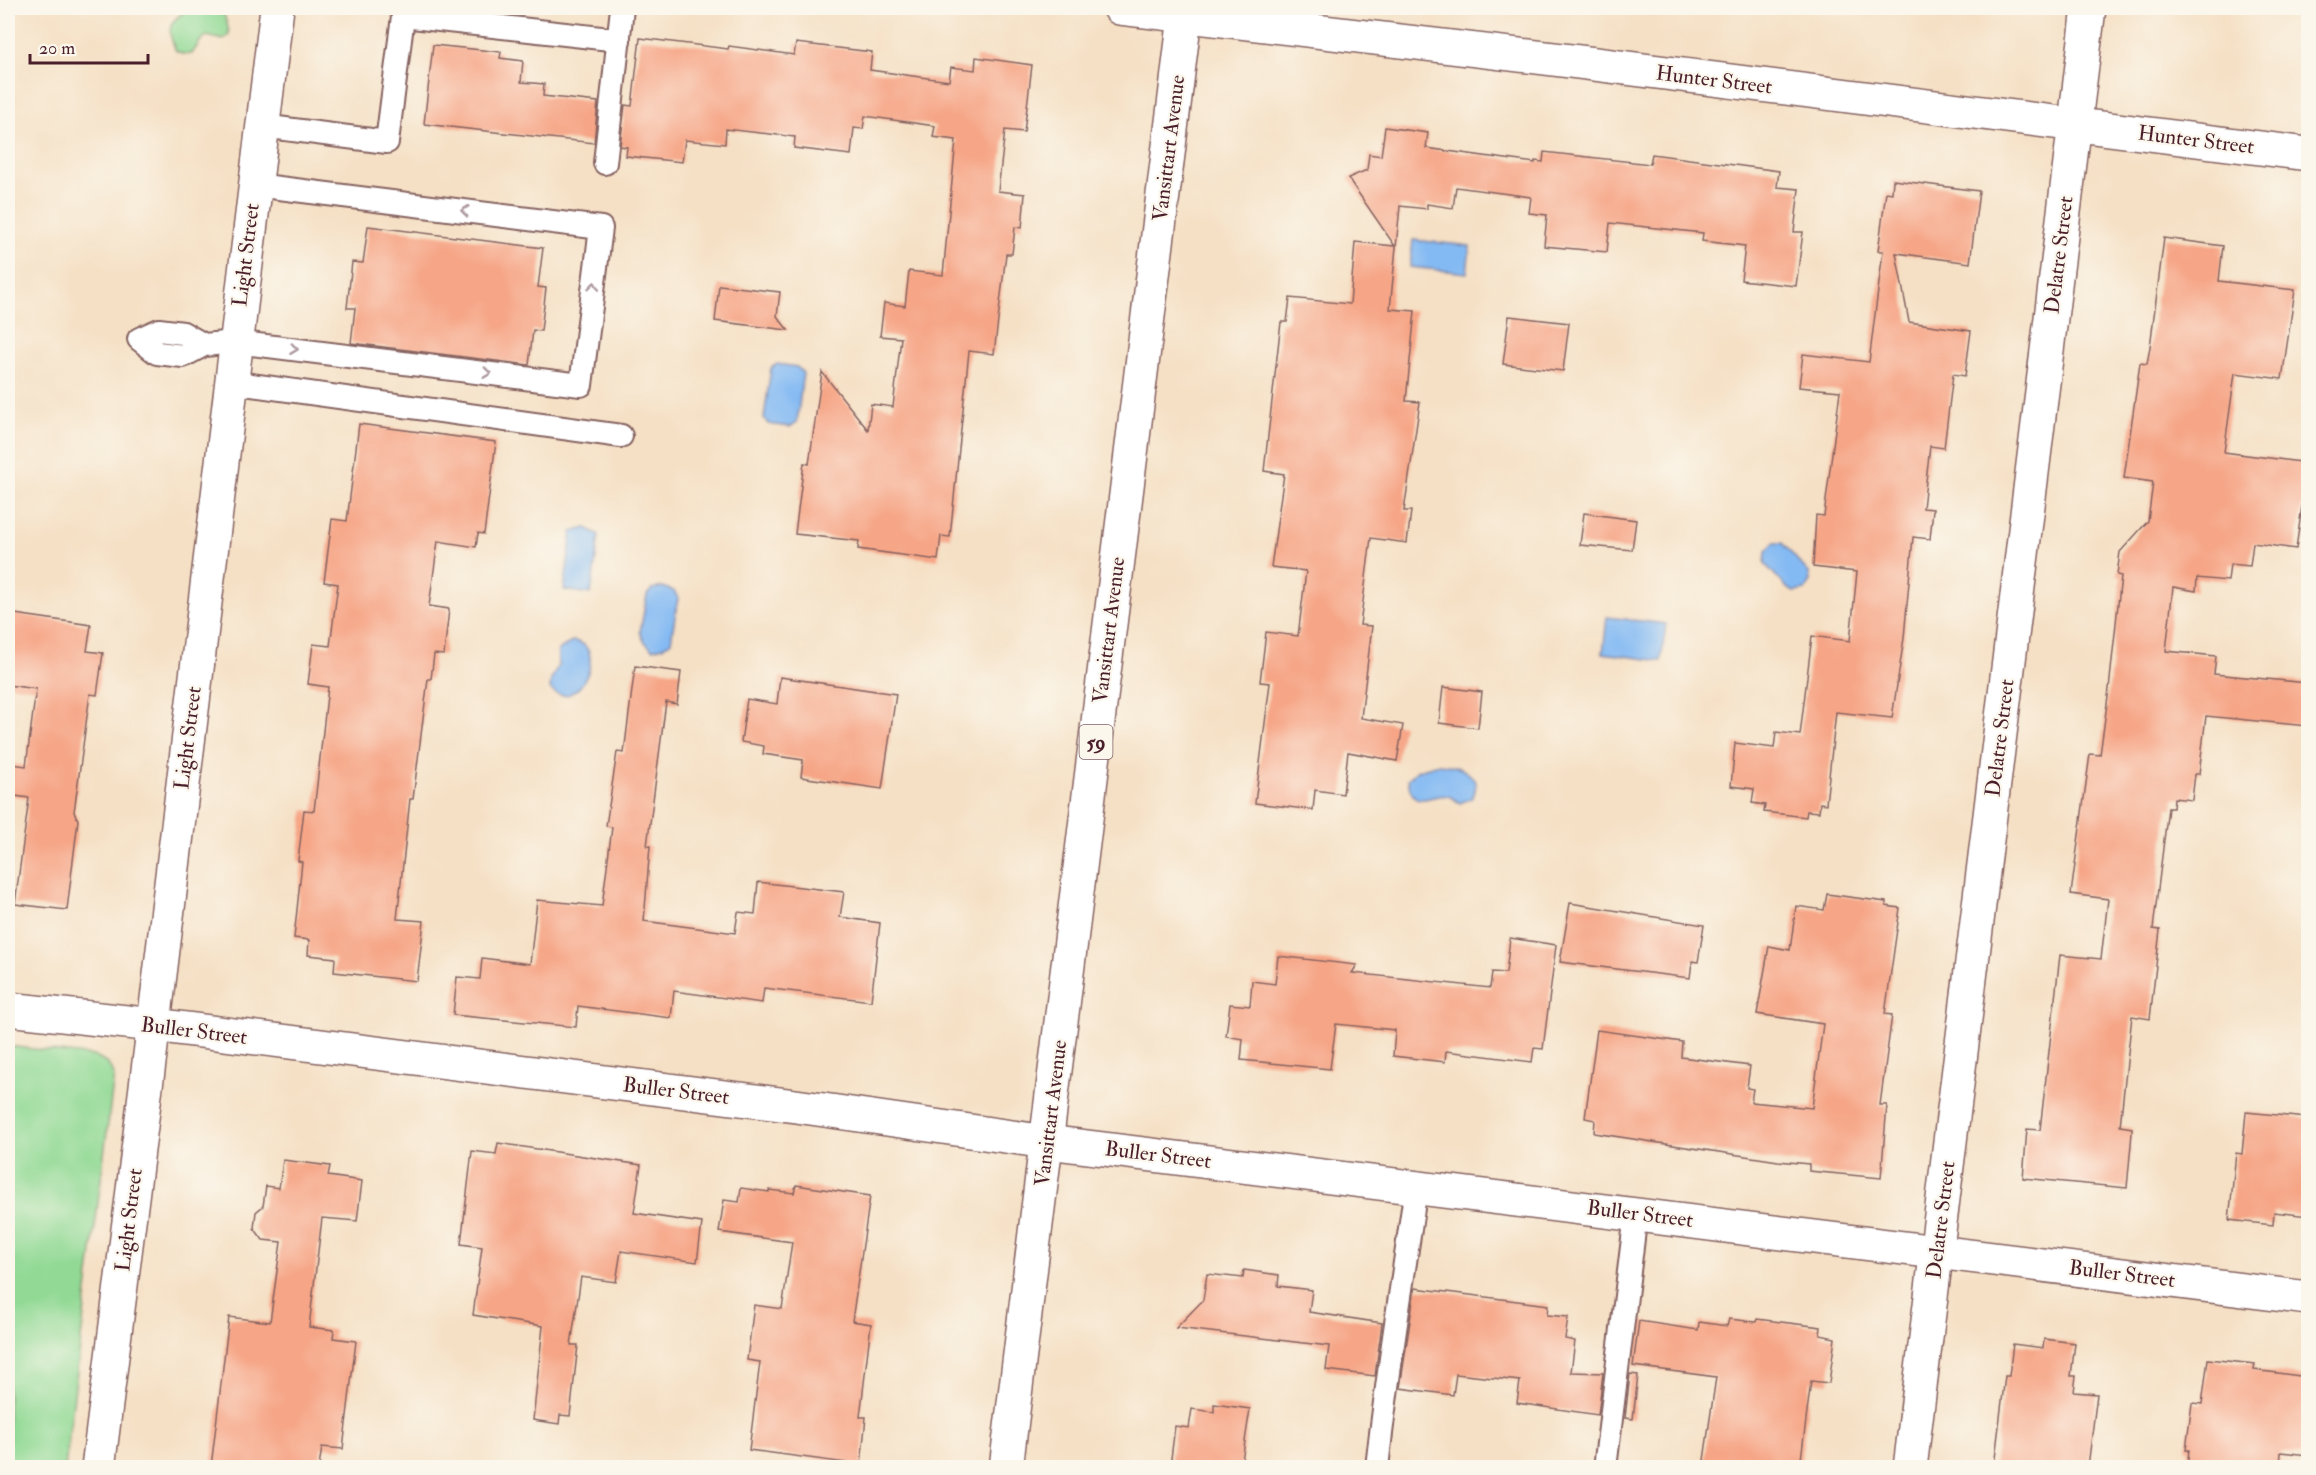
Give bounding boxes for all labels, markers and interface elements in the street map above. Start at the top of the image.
scale bar [30,27,148,65]
text: 20 m [39,37,75,60]
street label: Hunter Street [1654,59,1774,101]
street label: Vansittart Avenue [1147,73,1191,223]
street label: Hunter Street [2136,119,2256,161]
street label: Delatre Street [2038,194,2080,315]
street label: Light Street [226,202,266,308]
one-way arrow [460,206,469,218]
one-way arrow [587,281,600,290]
one-way arrow [289,342,298,355]
one-way arrow [482,366,492,379]
street label: Vansittart Avenue [1087,555,1131,705]
street label: Delatre Street [1979,677,2021,798]
street label: Light Street [168,685,208,791]
road number: 59 [1080,725,1112,759]
street label: Buller Street [139,1011,249,1051]
street label: Vansittart Avenue [1029,1038,1073,1188]
street label: Buller Street [621,1071,731,1111]
street label: Buller Street [1103,1135,1213,1175]
street label: Delatre Street [1920,1159,1962,1280]
street label: Light Street [109,1167,149,1273]
street label: Buller Street [1585,1194,1695,1234]
street label: Buller Street [2067,1254,2177,1294]

